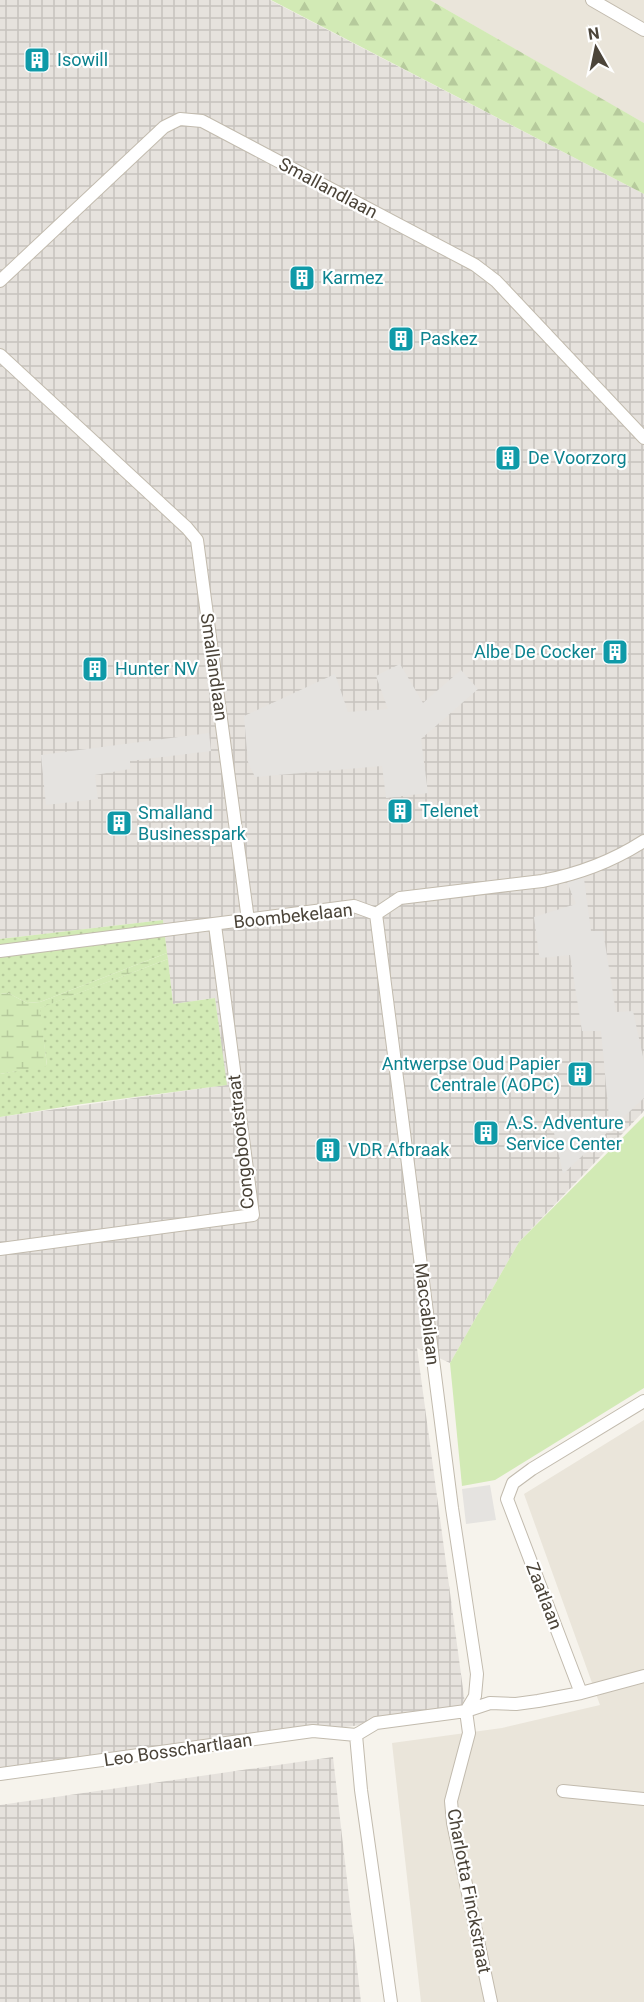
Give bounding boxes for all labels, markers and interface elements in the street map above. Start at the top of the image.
north arrow [566,18,626,78]
text: N [587,23,601,44]
building icon: Isowill [22,45,52,75]
place label: Isowill [57,49,108,70]
street label: Smallandlaan [275,153,381,222]
building icon: Karmez [287,263,317,293]
place label: Karmez [322,267,384,288]
building icon: Paskez [386,324,416,354]
place label: Paskez [420,328,478,349]
building icon: De Voorzorg [493,443,523,473]
place label: De Voorzorg [528,447,627,468]
street label: Smallandlaan [197,612,232,722]
building icon: Albe De Cocker [600,637,630,667]
place label: Albe De Cocker [474,641,596,662]
building icon: Hunter NV [80,654,110,684]
place label: Hunter NV [115,658,199,679]
building icon: Telenet [385,796,415,826]
place label: Telenet [420,800,479,821]
place label: Smalland Businesspark [138,802,247,844]
building icon: Smalland Businesspark [104,808,134,838]
street label: Boombekelaan [232,899,354,932]
place label: Antwerpse Oud Papier Centrale (AOPC) [382,1053,560,1096]
building icon: Antwerpse Oud Papier Centrale (AOPC) [565,1059,595,1089]
street label: Congobootstraat [223,1074,258,1210]
place label: A.S. Adventure Service Center [506,1112,624,1154]
building icon: A.S. Adventure Service Center [471,1118,501,1148]
building icon: VDR Afbraak [313,1135,343,1165]
place label: VDR Afbraak [348,1139,450,1160]
street label: Maccabilaan [411,1262,444,1366]
street label: Zaatlaan [522,1559,567,1632]
street label: Leo Bosschartlaan [102,1729,253,1770]
street label: Charlotta Finckstraat [443,1807,496,1975]

